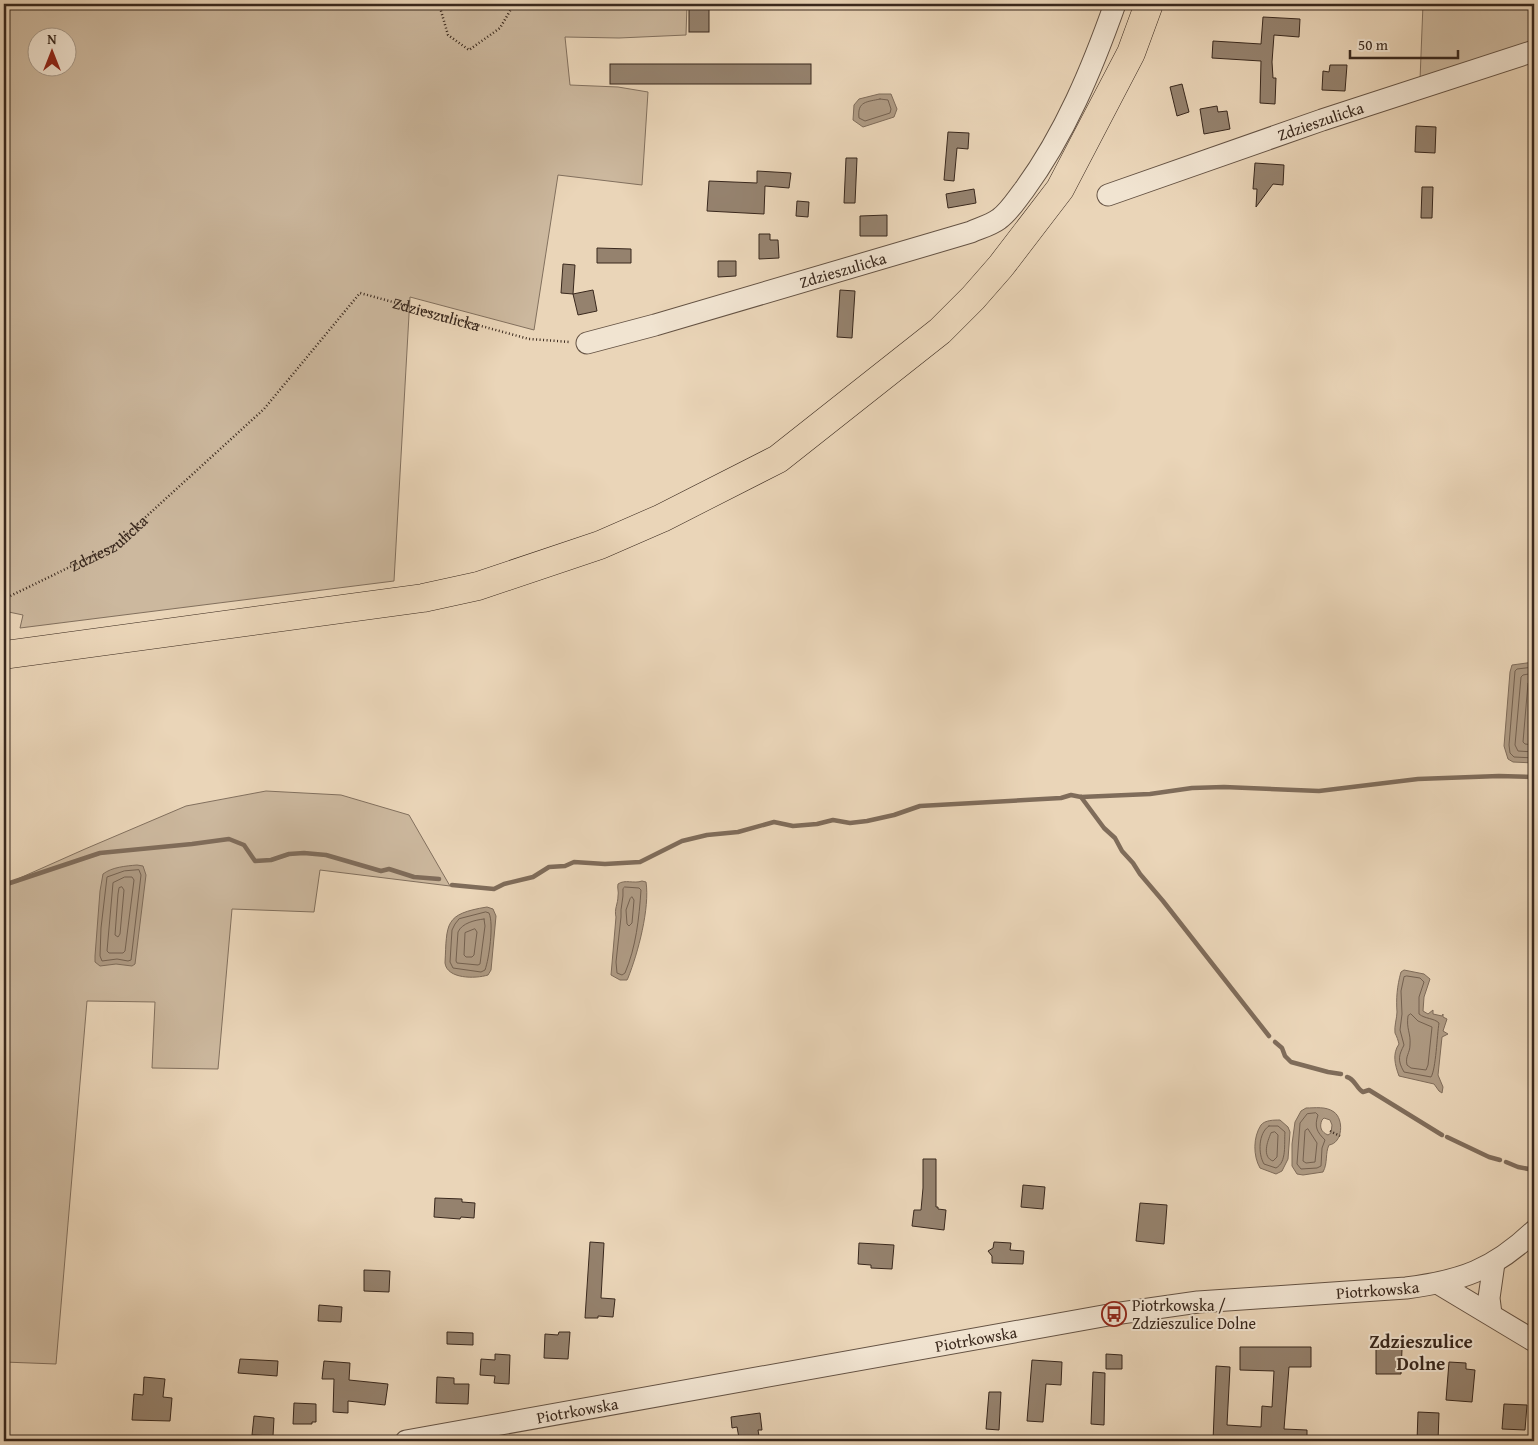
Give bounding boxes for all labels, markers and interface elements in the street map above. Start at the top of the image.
north arrow [28,28,78,78]
scale bar [1350,28,1458,60]
text: N [47,29,57,49]
text: 50 m [1358,34,1389,55]
street label: Zdzieszulicka [1274,95,1367,147]
street label: Zdzieszulicka [796,245,889,294]
street label: Zdzieszulicka [390,290,483,337]
street label: Zdzieszulicka [65,509,153,577]
street label: Piotrkowska [1335,1274,1421,1305]
place label: Piotrkowska / Zdzieszulice Dolne [1132,1293,1256,1335]
bus stop icon: Piotrkowska / Zdzieszulice Dolne [1101,1301,1127,1327]
street label: Piotrkowska [933,1320,1019,1358]
district label: Zdzieszulice Dolne [1369,1327,1473,1377]
street label: Piotrkowska [534,1391,621,1429]

